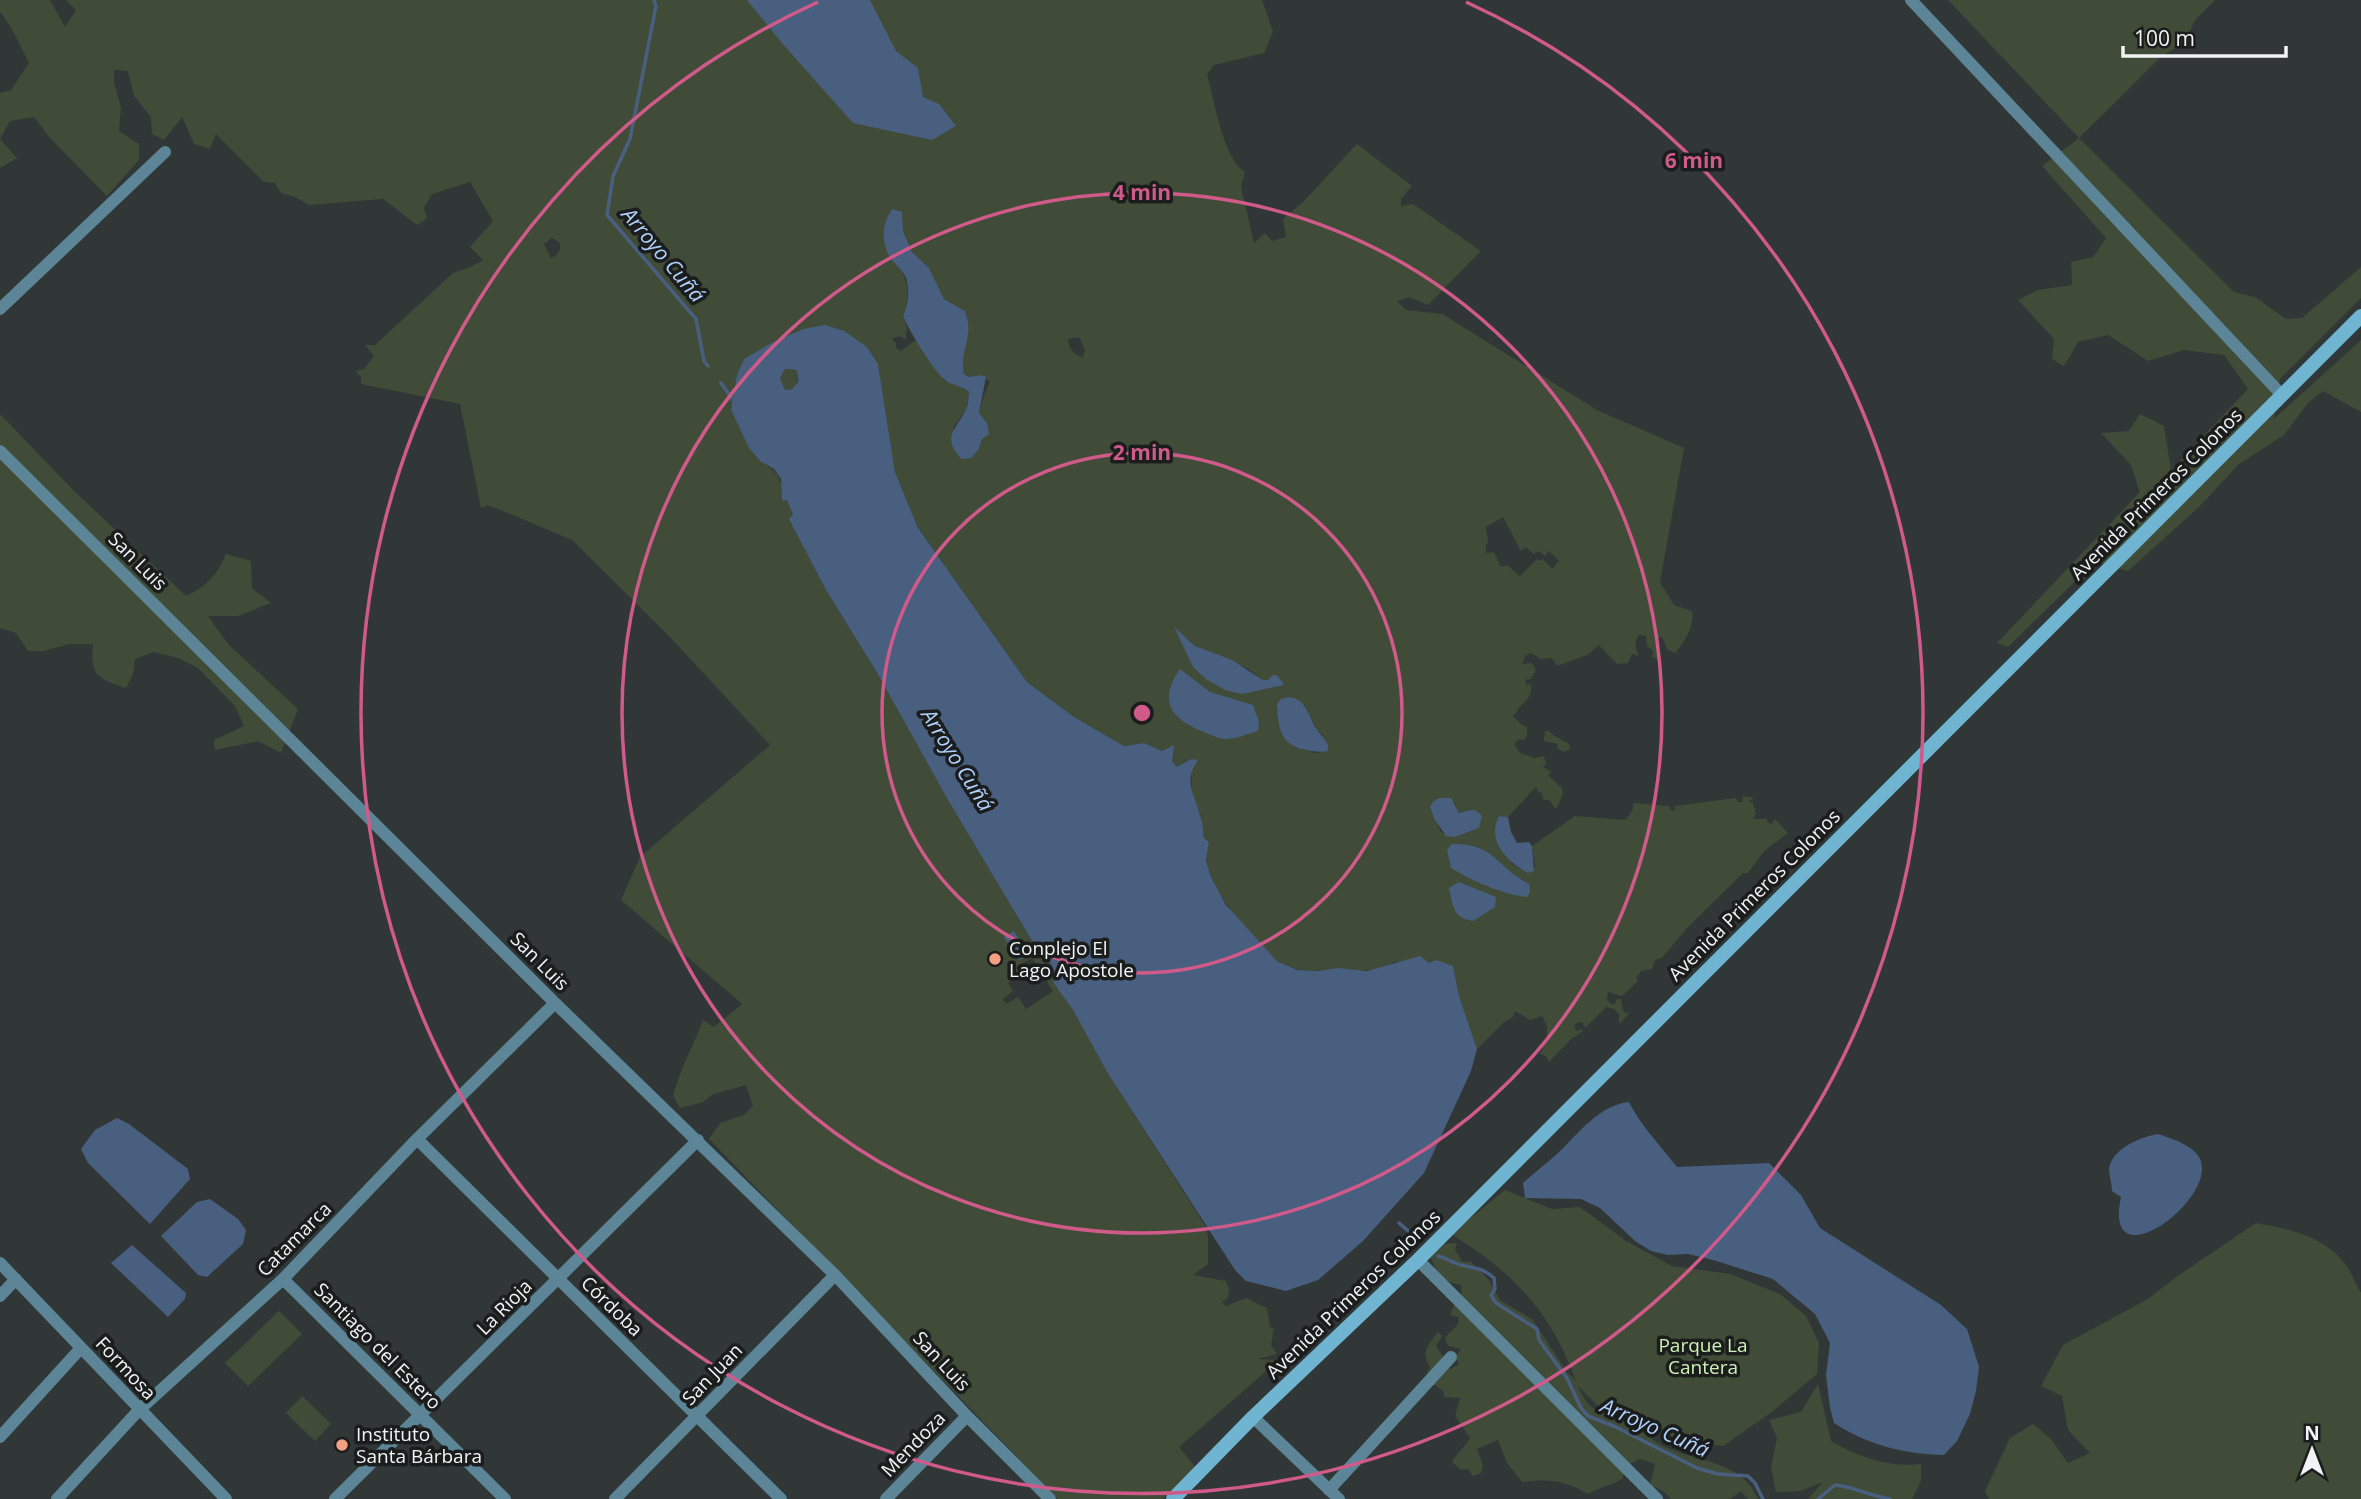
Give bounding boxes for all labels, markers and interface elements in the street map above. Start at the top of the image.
scale bar [2123,14,2286,58]
text: 100 m [2134,24,2195,52]
text: 6 min [1665,146,1723,174]
text: 4 min [1113,178,1171,206]
water label: Arroyo Cuñá [615,200,712,308]
street label: Avenida Primeros Colonos [2064,402,2248,586]
text: 2 min [1113,438,1171,466]
street label: San Luis [103,526,173,596]
water label: Arroyo Cuñá [914,701,1000,816]
centre of rings [1130,701,1154,725]
street label: Avenida Primeros Colonos [1662,803,1846,987]
street label: San Luis [505,926,575,996]
place label: Conplejo El Lago Apostole [1009,935,1134,983]
marker: Conplejo El Lago Apostole [987,951,1003,967]
street label: Catamarca [251,1196,337,1282]
street label: Avenida Primeros Colonos [1260,1204,1446,1384]
street label: Córdoba [575,1270,649,1342]
street label: La Rioja [471,1274,537,1340]
street label: Santiago del Estero [309,1277,447,1415]
street label: San Luis [908,1325,976,1397]
street label: Formosa [90,1331,162,1405]
park label: Parque La Cantera [1658,1332,1748,1380]
street label: San Juan [676,1337,748,1411]
water label: Arroyo Cuñá [1595,1390,1714,1463]
street label: Mendoza [875,1405,951,1483]
north arrow [2277,1415,2347,1485]
text: N [2304,1420,2320,1446]
place label: Instituto Santa Bárbara [356,1421,482,1469]
marker: Instituto Santa Bárbara [334,1437,350,1453]

